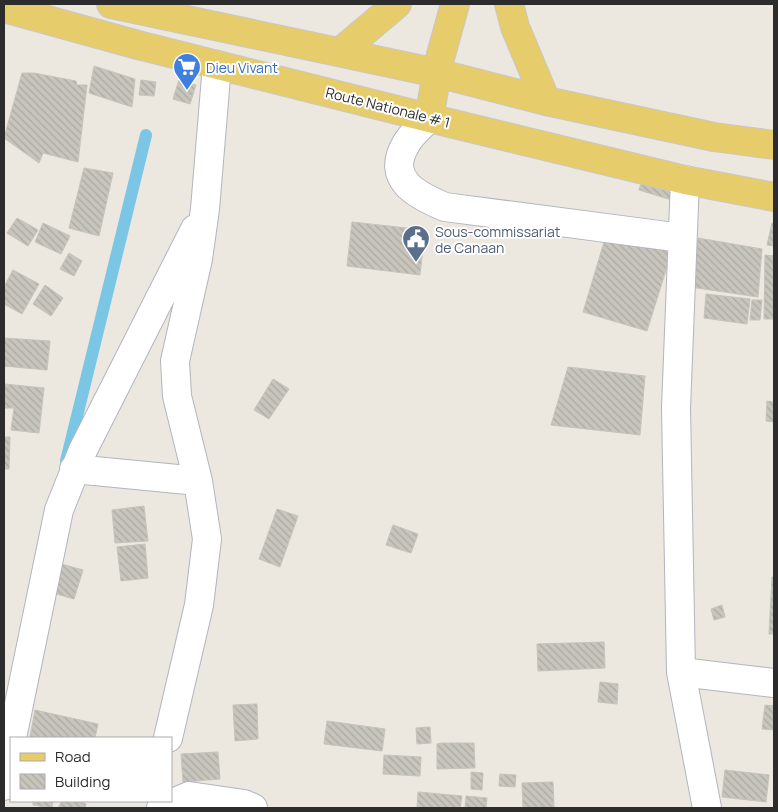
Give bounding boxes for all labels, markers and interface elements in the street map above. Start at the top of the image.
supermarket icon: Dieu Vivant [172,52,202,91]
place label: Dieu Vivant [206,58,278,77]
street label: Route Nationale # 1 [324,82,452,132]
place label: Sous-commissariat de Canaan [435,222,561,257]
public building icon: Sous-commissariat de Canaan [401,224,431,263]
legend [10,737,172,802]
text: Road [55,746,91,767]
text: Building [55,771,110,792]

